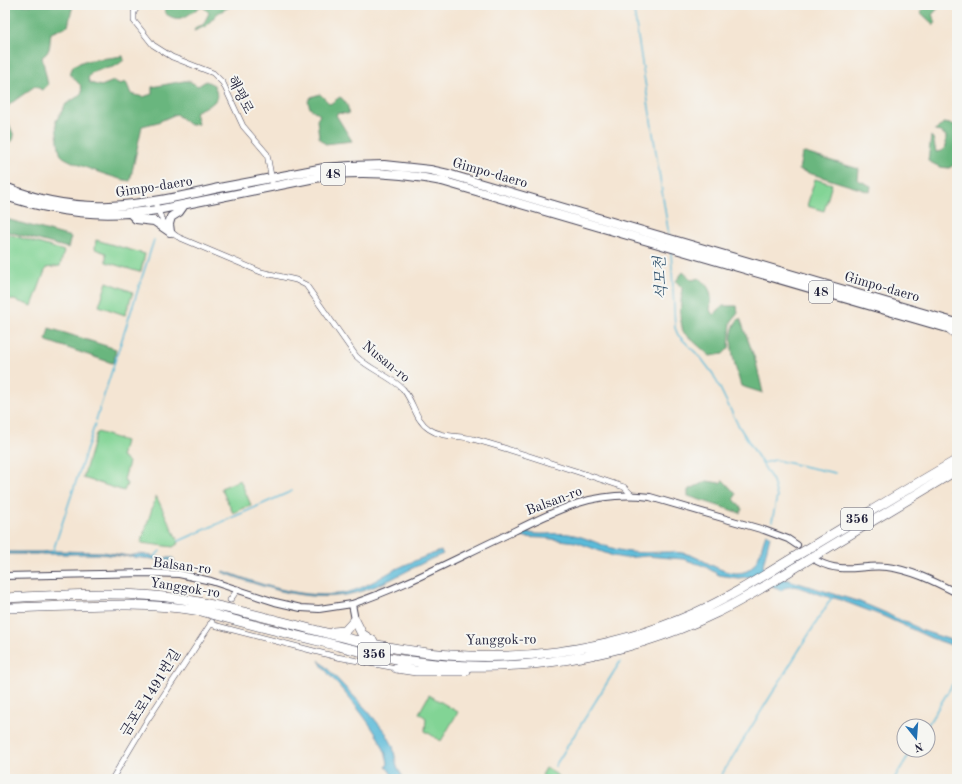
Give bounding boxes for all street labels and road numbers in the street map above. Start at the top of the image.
street label: 해평로 [225,73,257,117]
street label: Gimpo-daero [451,156,529,190]
road number: 48 [321,163,345,185]
street label: Gimpo-daero [115,174,194,200]
street label: Gimpo-daero [843,270,921,304]
road number: 48 [809,281,833,303]
street label: Nusan-ro [360,339,412,385]
street label: Balsan-ro [524,484,584,518]
road number: 356 [841,508,873,530]
street label: Balsan-ro [152,555,212,577]
street label: Yanggok-ro [149,576,221,600]
street label: Yanggok-ro [465,632,537,648]
road number: 356 [358,643,390,665]
street label: 금포로1491번길 [118,646,183,739]

